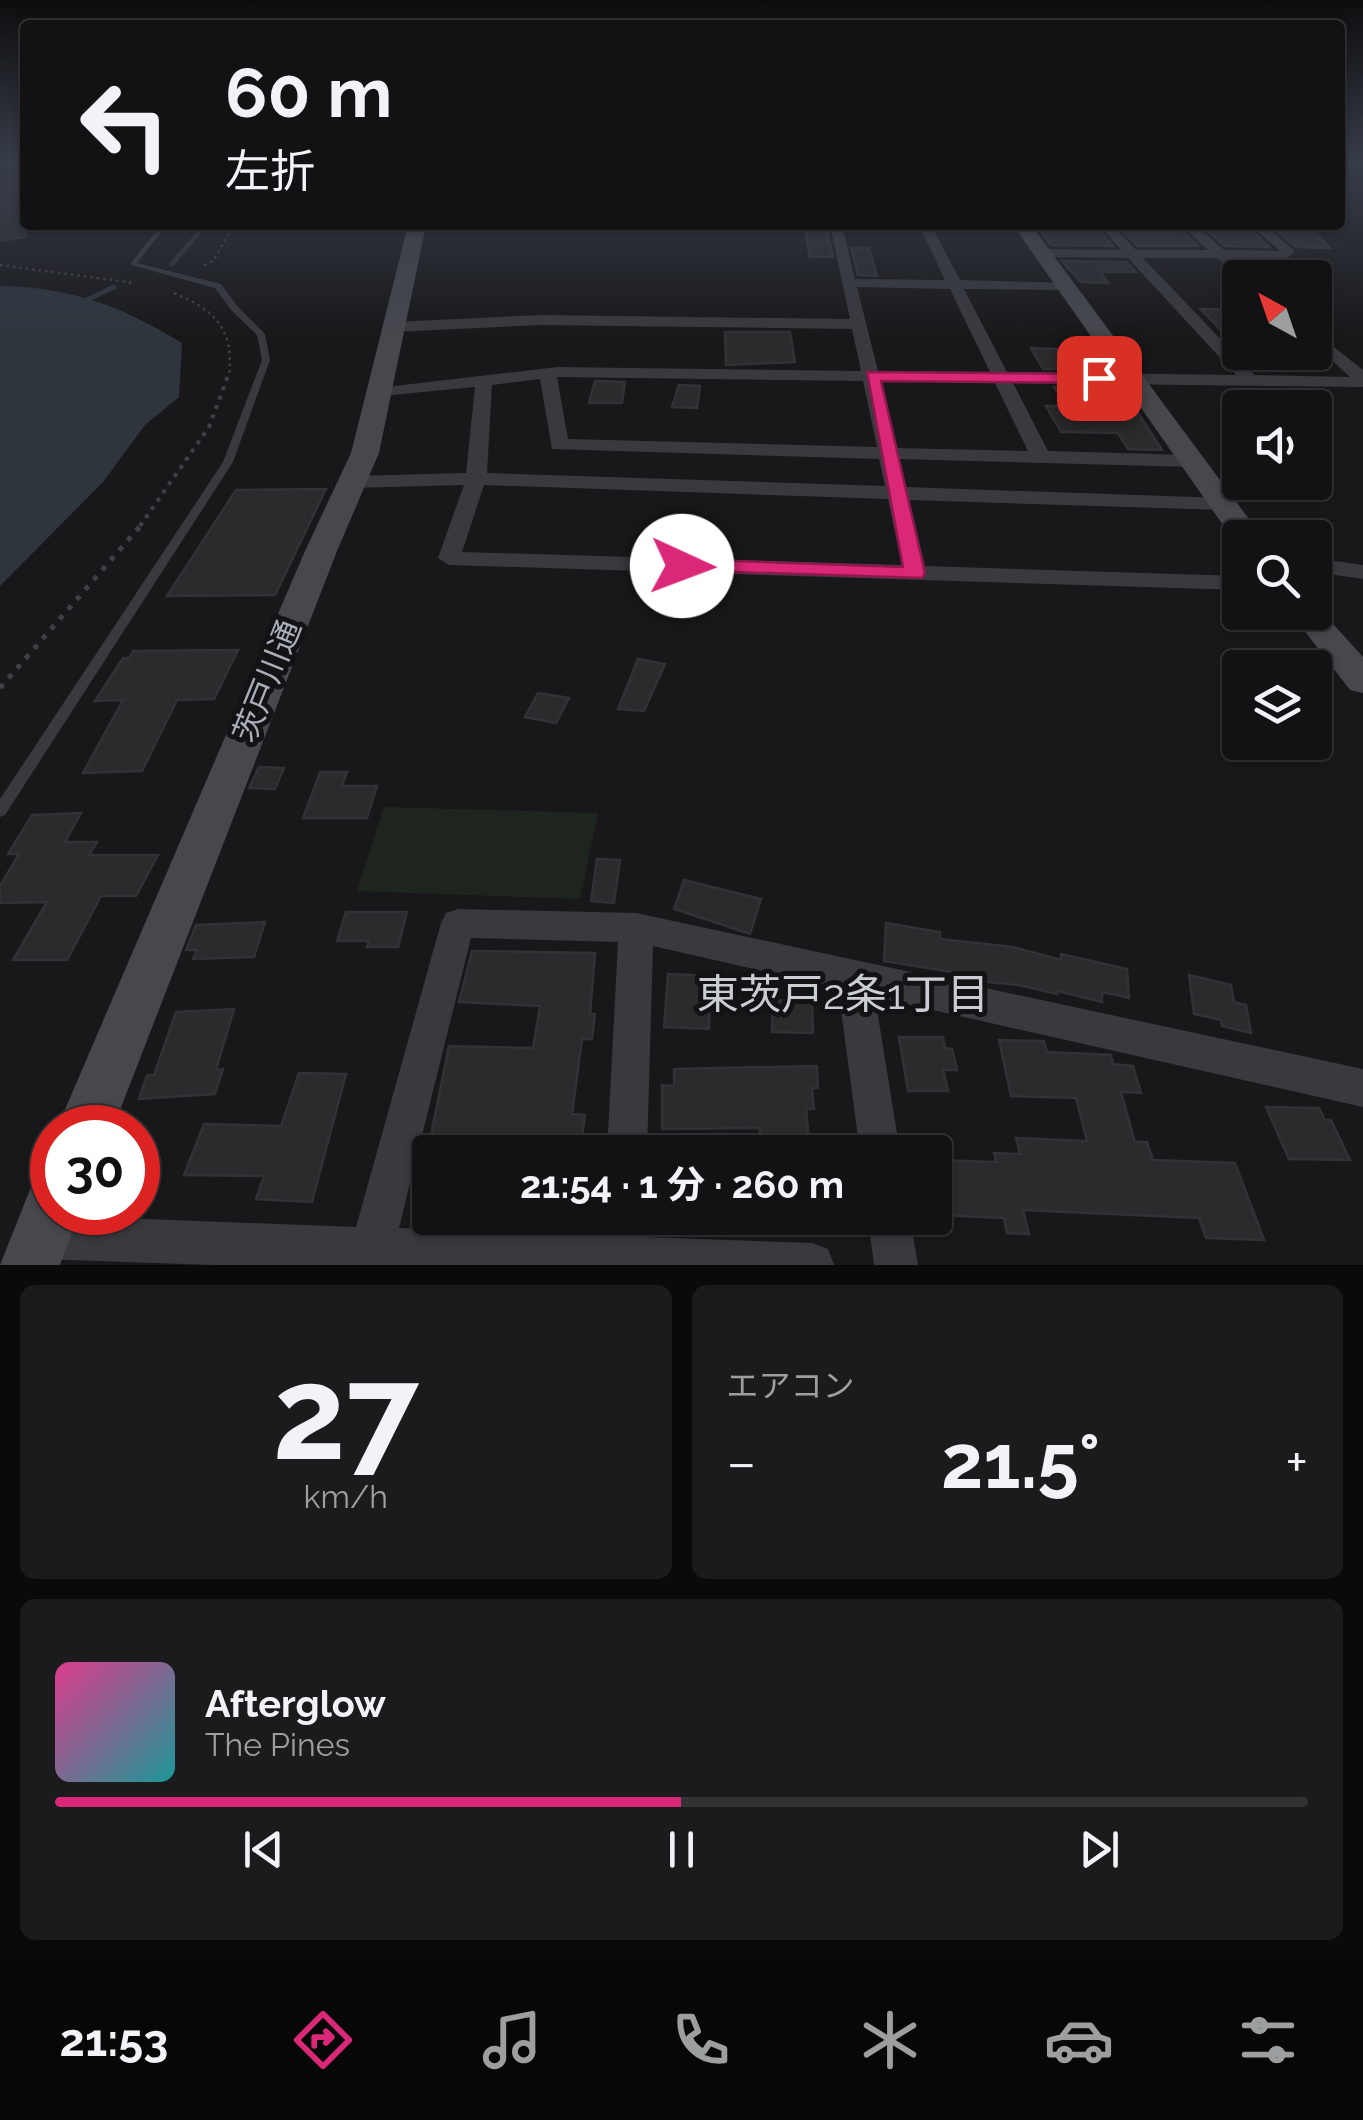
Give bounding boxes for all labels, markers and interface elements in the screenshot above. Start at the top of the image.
text: 60 m [225,51,392,133]
icon: left [60,60,190,190]
text: 左折 [225,145,315,198]
north arrow [1222,260,1332,370]
map controls [1222,260,1332,760]
pin [1057,336,1142,421]
icon: arrive [1072,351,1127,406]
button: sound [1222,390,1332,500]
position arrow [630,514,734,618]
button: search [1222,520,1332,630]
street label: 茨戸川通 [225,615,308,747]
button: layers [1222,650,1332,760]
district label: 東茨戸2条1丁目 [697,970,989,1019]
speed limit sign: 30 [30,1105,160,1235]
text: 21:54 · 1 分 · 260 m [520,1162,844,1207]
text: 27 [273,1337,419,1489]
text: エアコン [727,1367,855,1404]
text: 21.5° [941,1417,1100,1506]
text: − [727,1430,756,1495]
text: + [1285,1430,1308,1495]
text: km/h [304,1478,388,1515]
text: Afterglow [205,1681,386,1726]
text: The Pines [205,1726,350,1763]
icon: previous [236,1822,291,1877]
icon: pause [654,1822,709,1877]
icon: next [1072,1822,1127,1877]
icon: directions [288,2005,358,2075]
icon: music [477,2005,547,2075]
icon: phone [666,2005,736,2075]
icon: climate [855,2005,925,2075]
icon: car [1044,2005,1114,2075]
icon: filters [1233,2005,1303,2075]
text: 21:53 [60,2014,168,2067]

